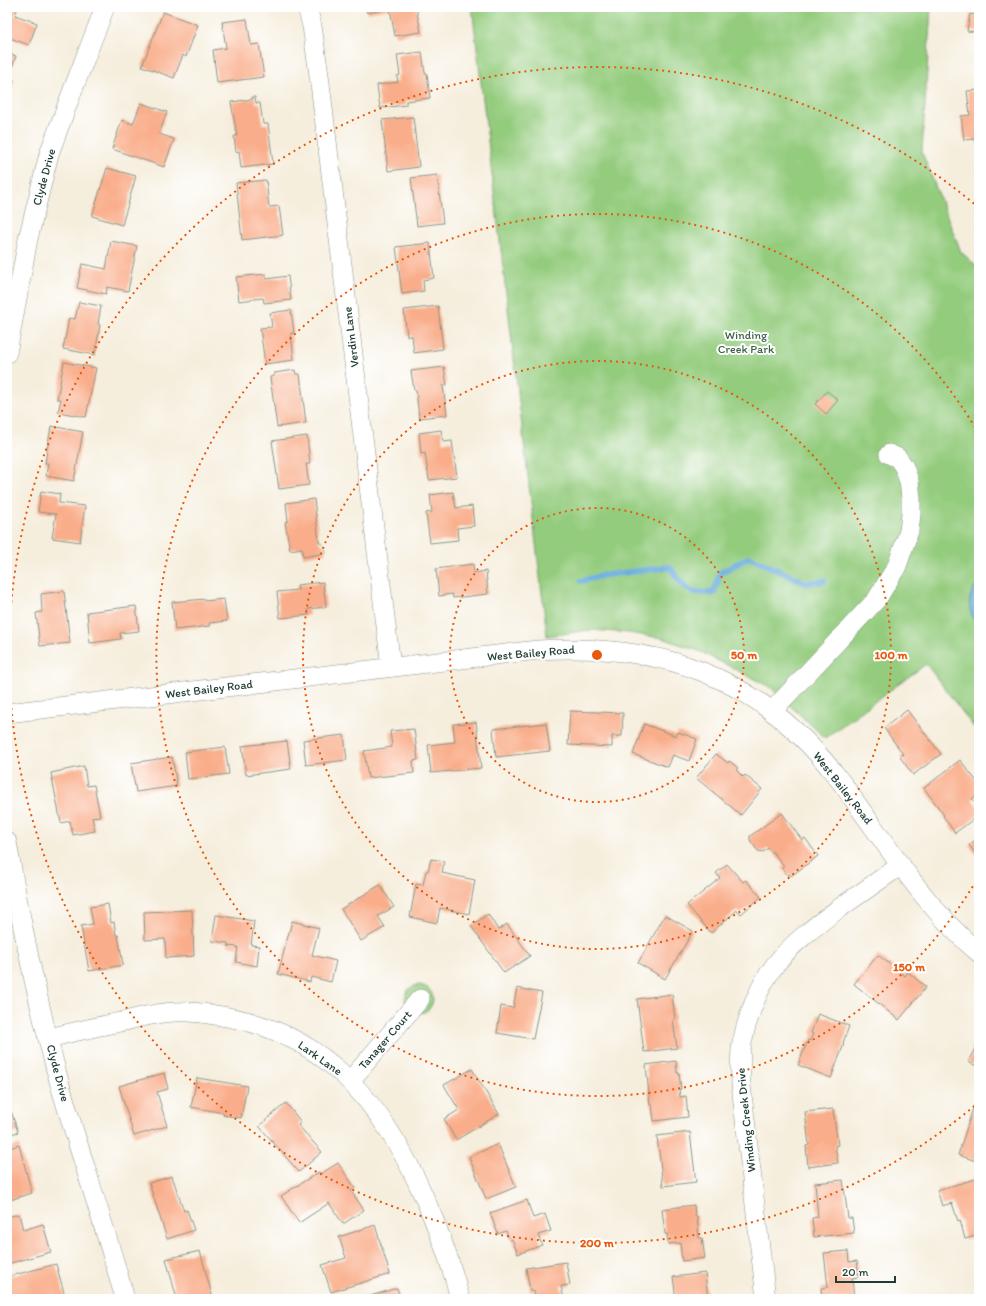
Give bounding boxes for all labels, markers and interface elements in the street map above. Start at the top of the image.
street label: Clyde Drive [30,147,58,207]
street label: Verdin Lane [340,306,362,368]
park label: Winding Creek Park [718,328,775,356]
street label: West Bailey Road [487,642,576,664]
centre of rings [590,648,604,662]
text: 50 m [731,648,758,662]
text: 100 m [874,648,908,662]
street label: West Bailey Road [164,677,254,701]
street label: West Bailey Road [810,749,876,827]
text: 150 m [893,960,926,974]
street label: Tanager Court [356,1007,415,1072]
street label: Lark Lane [295,1038,345,1078]
street label: Clyde Drive [44,1043,72,1103]
street label: Winding Creek Drive [734,1067,758,1173]
text: 200 m [580,1236,615,1250]
scale bar [836,1258,895,1284]
text: 20 m [842,1265,869,1279]

